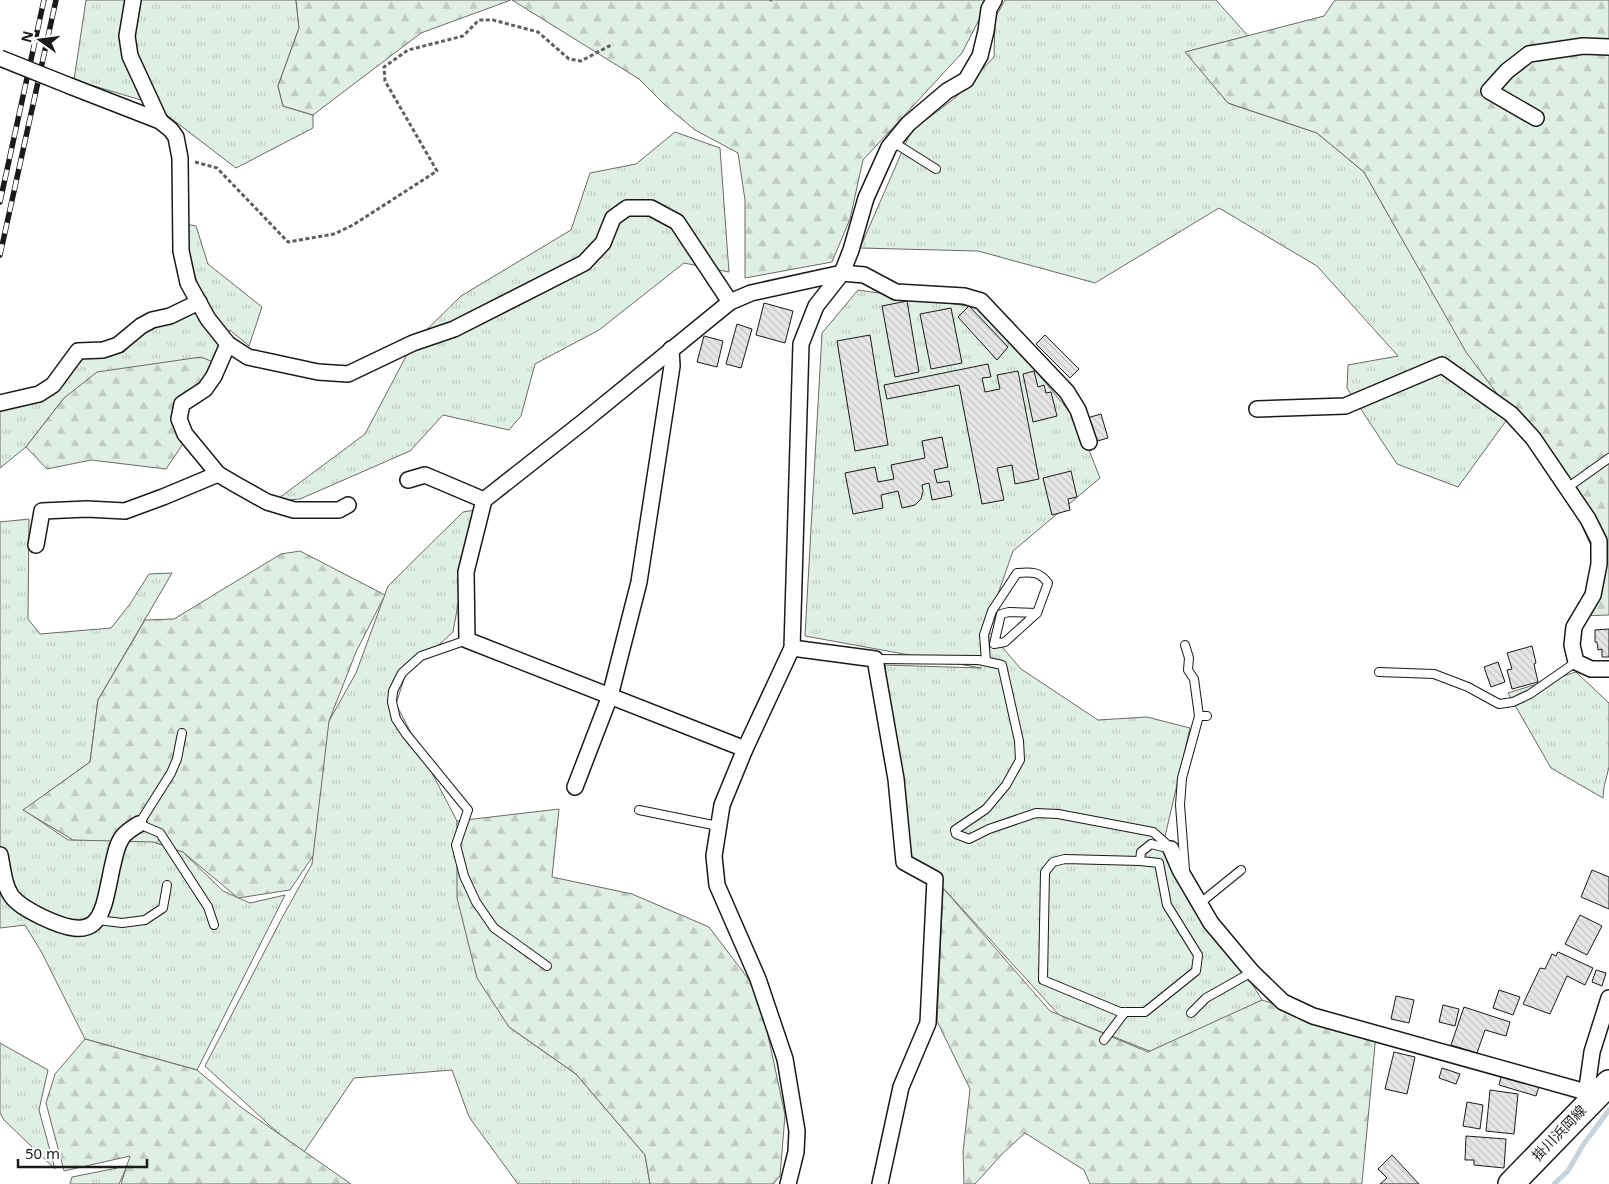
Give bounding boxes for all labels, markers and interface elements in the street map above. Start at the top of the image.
north arrow [15,15,65,65]
text: N [16,29,37,45]
street label: 掛川浜岡線 [1527,1101,1590,1164]
scale bar [18,1136,146,1168]
text: 50 m [25,1143,60,1163]

